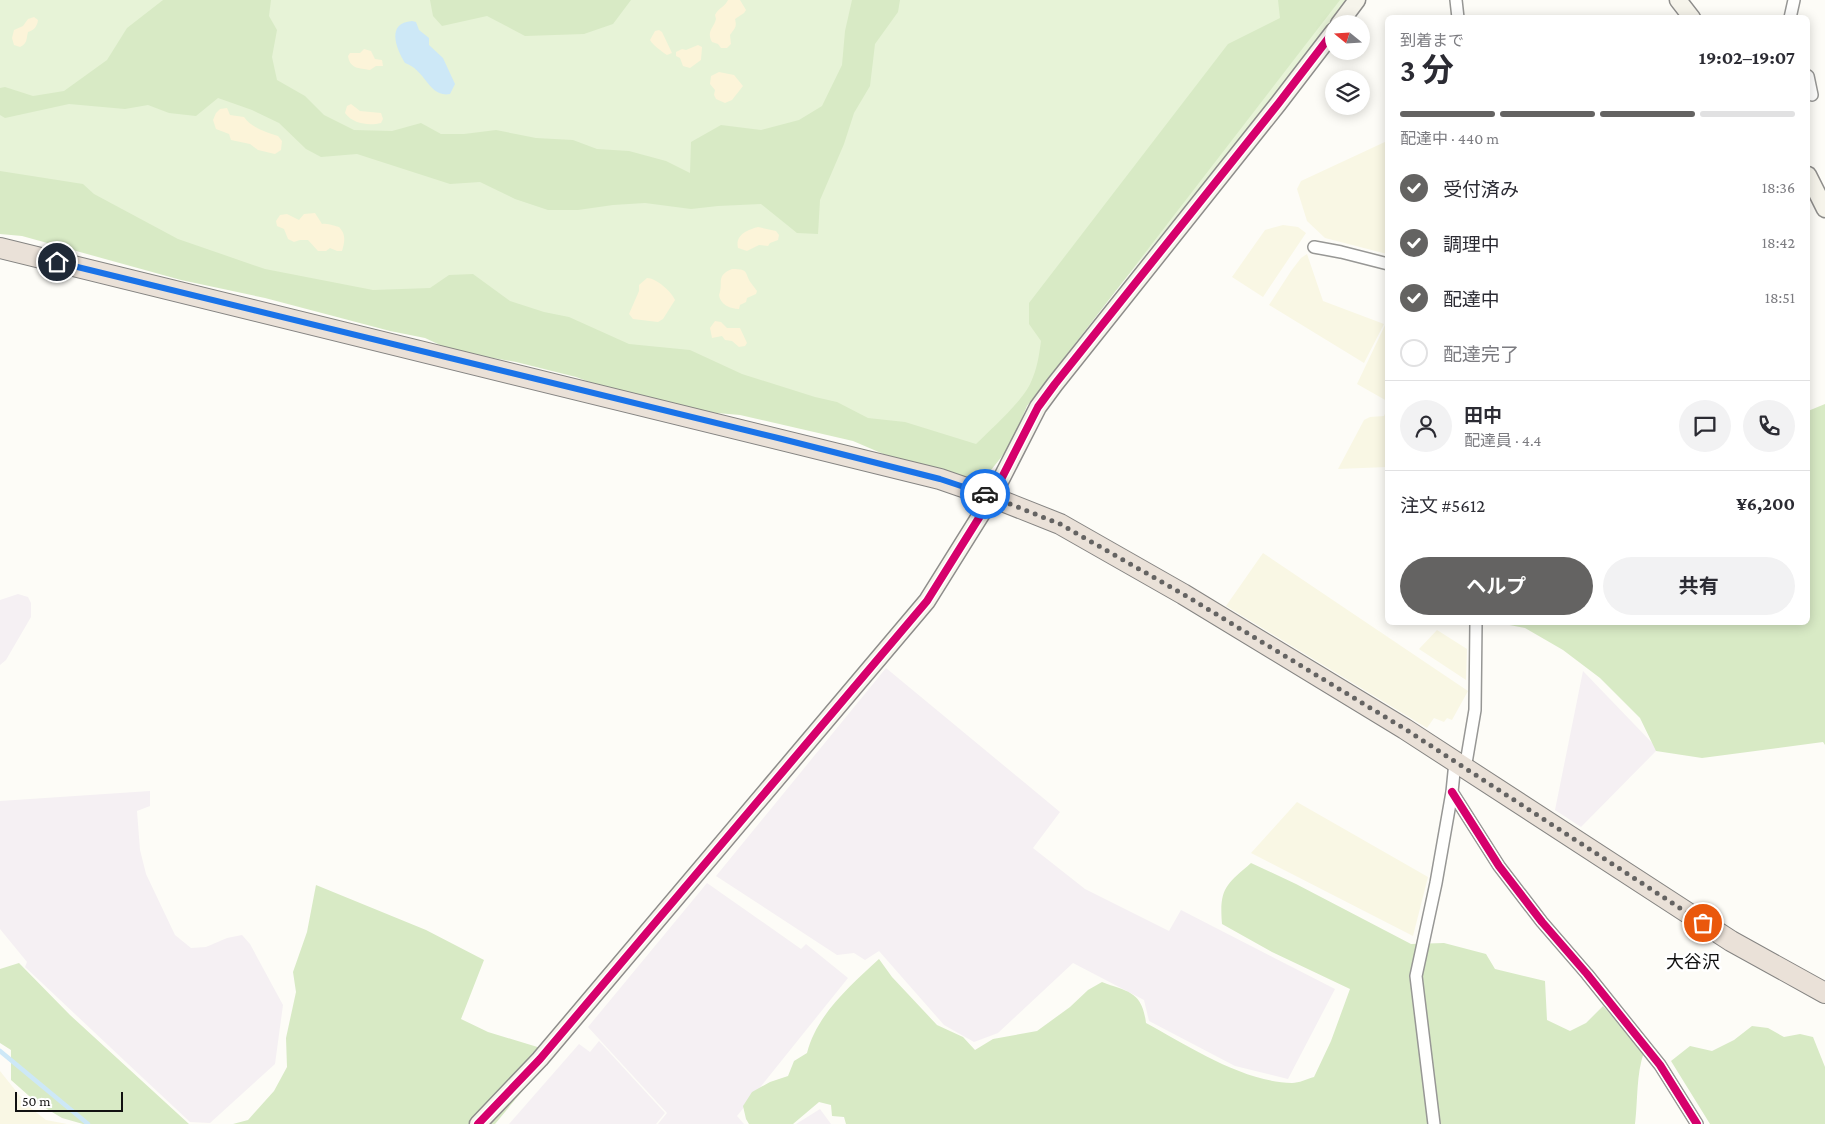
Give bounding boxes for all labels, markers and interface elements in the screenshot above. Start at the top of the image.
north arrow [1325,15,1370,60]
map controls [1325,15,1370,115]
text: 到着まで [1400,32,1464,49]
text: 19:02–19:07 [1699,47,1795,68]
text: 3 分 [1400,52,1454,88]
button: layers [1325,70,1370,115]
text: 配達中 · 440 m [1400,130,1499,147]
icon: check [1400,174,1428,202]
text: 受付済み [1443,179,1519,200]
text: 18:36 [1762,179,1795,196]
icon: check [1400,229,1428,257]
text: 調理中 [1443,234,1500,255]
text: 18:42 [1762,234,1795,251]
pin [36,241,78,283]
icon: home [43,248,71,276]
icon: check [1400,284,1428,312]
text: 配達中 [1443,289,1500,310]
text: 18:51 [1765,289,1795,306]
text: 配達完了 [1443,344,1519,365]
button: person [1400,400,1452,452]
button: chat [1679,400,1731,452]
button: phone [1743,400,1795,452]
text: 田中 [1464,405,1502,426]
text: 配達員 · 4.4 [1464,432,1541,449]
courier [960,469,1010,519]
icon: car [971,480,999,508]
text: ¥6,200 [1736,493,1795,514]
text: 注文 #5612 [1400,495,1485,516]
button: ヘルプ [1400,557,1593,615]
button: 共有 [1603,557,1795,615]
pin [1682,902,1724,944]
icon: bag [1689,909,1717,937]
district label: 大谷沢 [1666,952,1720,972]
scale bar [15,1089,122,1112]
text: 50 m [22,1093,50,1109]

